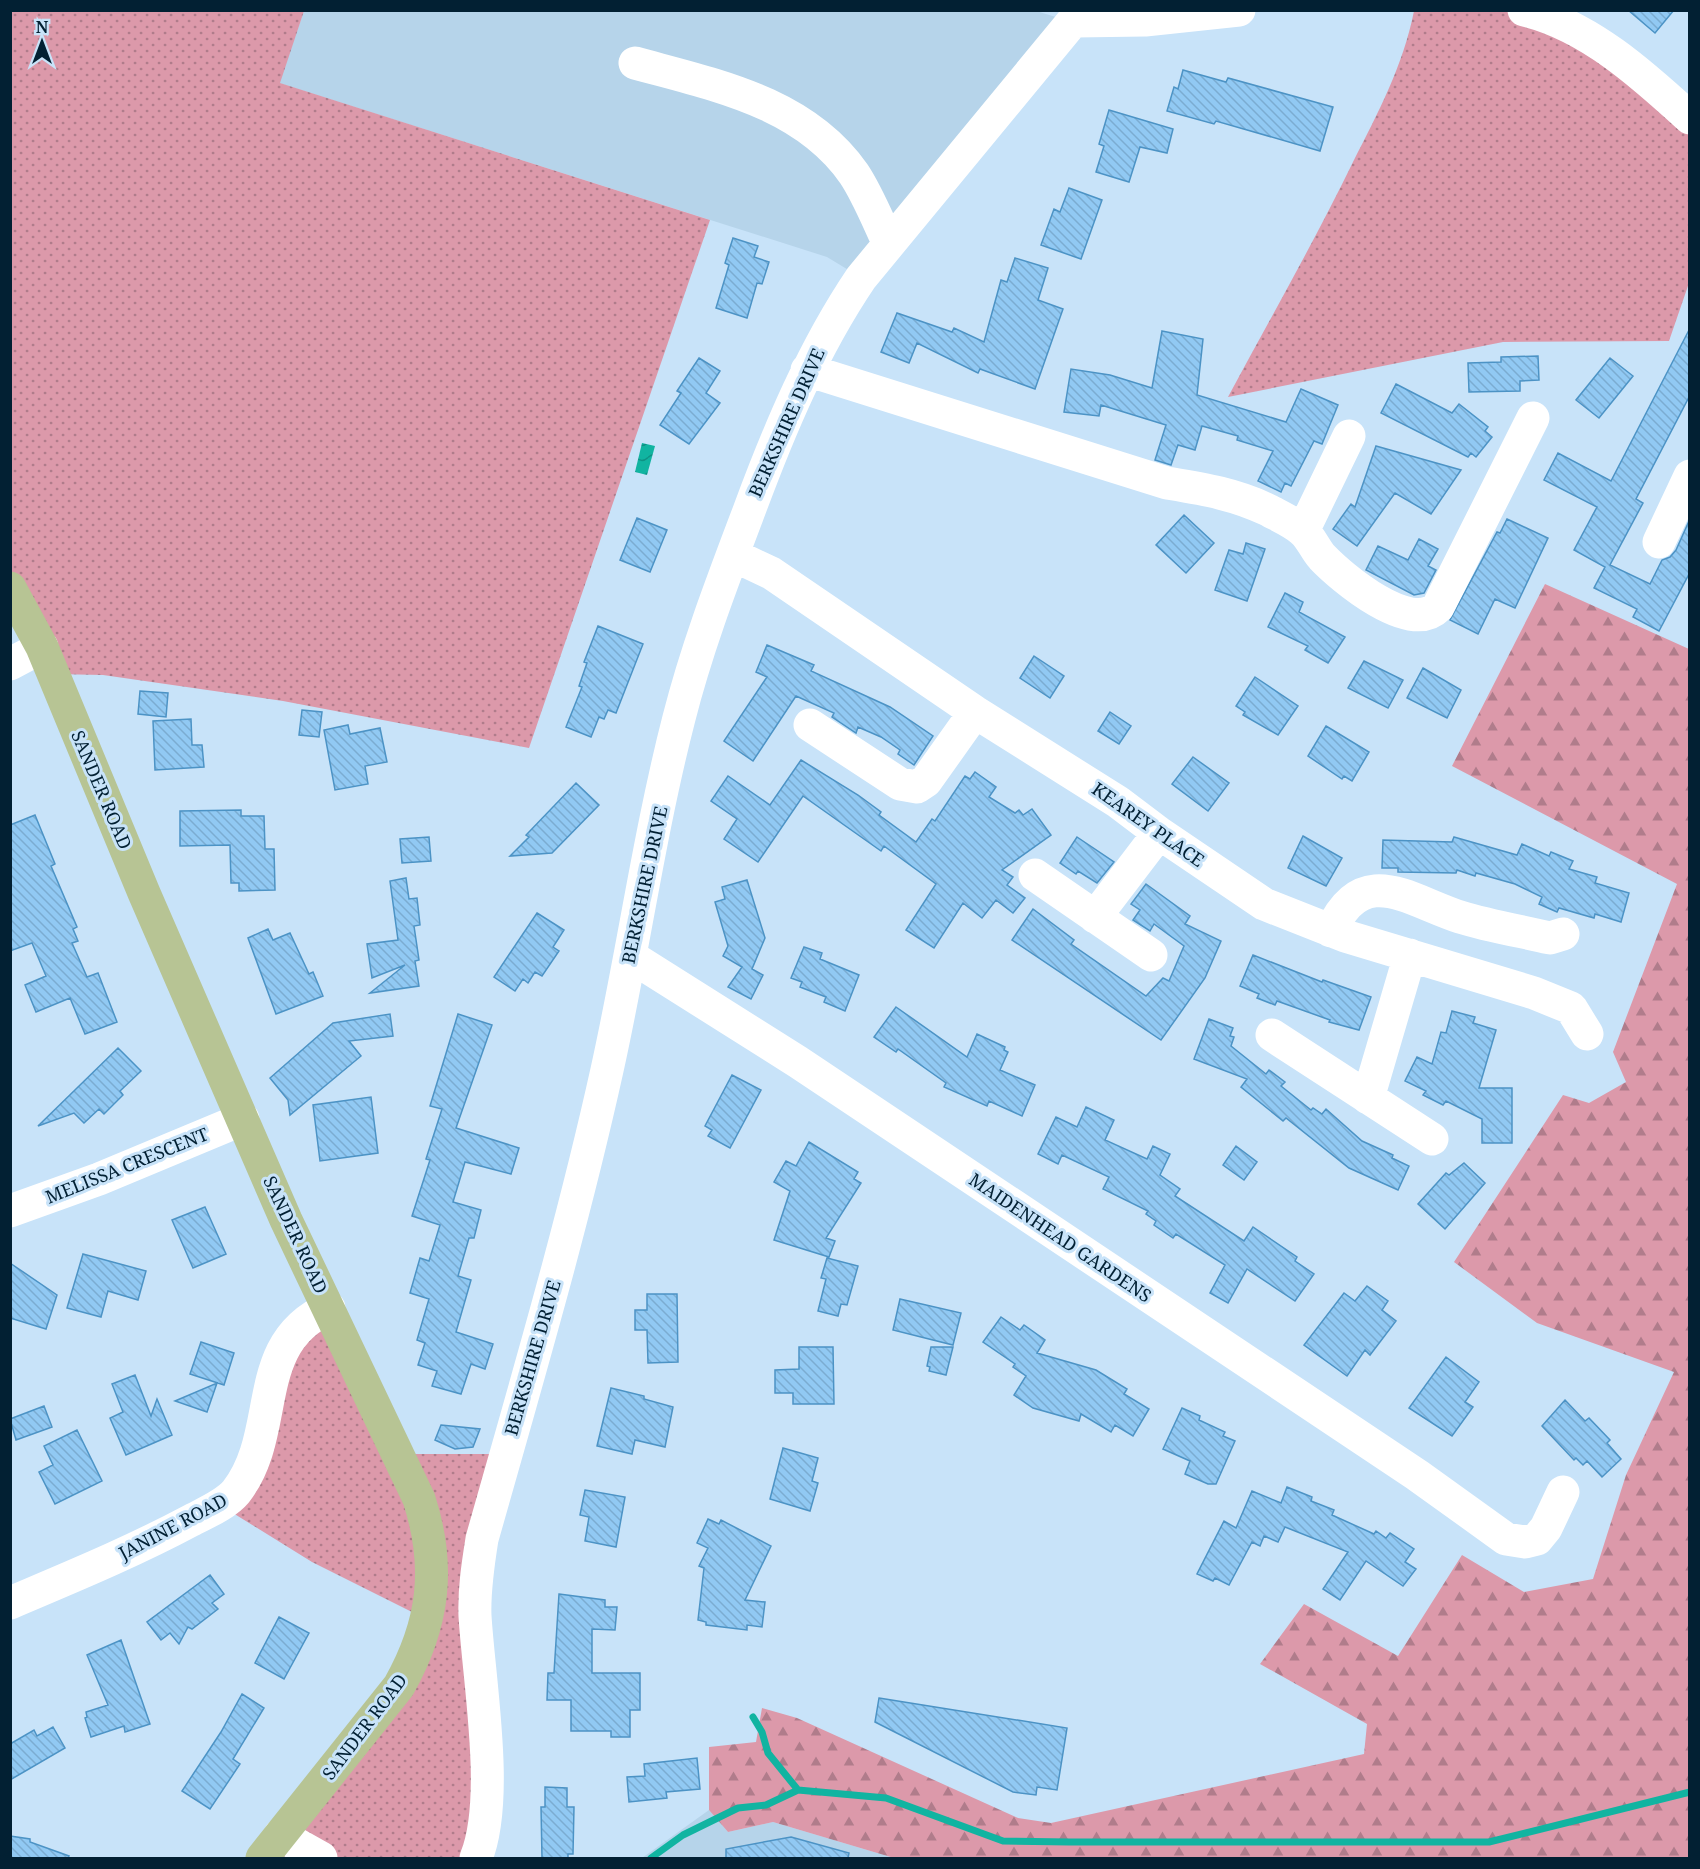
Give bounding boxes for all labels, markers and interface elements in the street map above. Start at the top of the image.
north arrow [12,12,72,72]
text: N [36,16,49,38]
street label: BERKSHIRE DRIVE [742,344,830,501]
street label: SANDER ROAD [66,727,138,853]
street label: KEAREY PLACE [1088,777,1209,872]
street label: BERKSHIRE DRIVE [616,804,672,966]
street label: MELISSA CRESCENT [42,1121,212,1209]
street label: MAIDENHEAD GARDENS [965,1167,1157,1307]
street label: SANDER ROAD [258,1172,334,1297]
street label: BERKSHIRE DRIVE [498,1277,566,1438]
street label: JANINE ROAD [113,1488,231,1565]
street label: SANDER ROAD [316,1669,412,1784]

